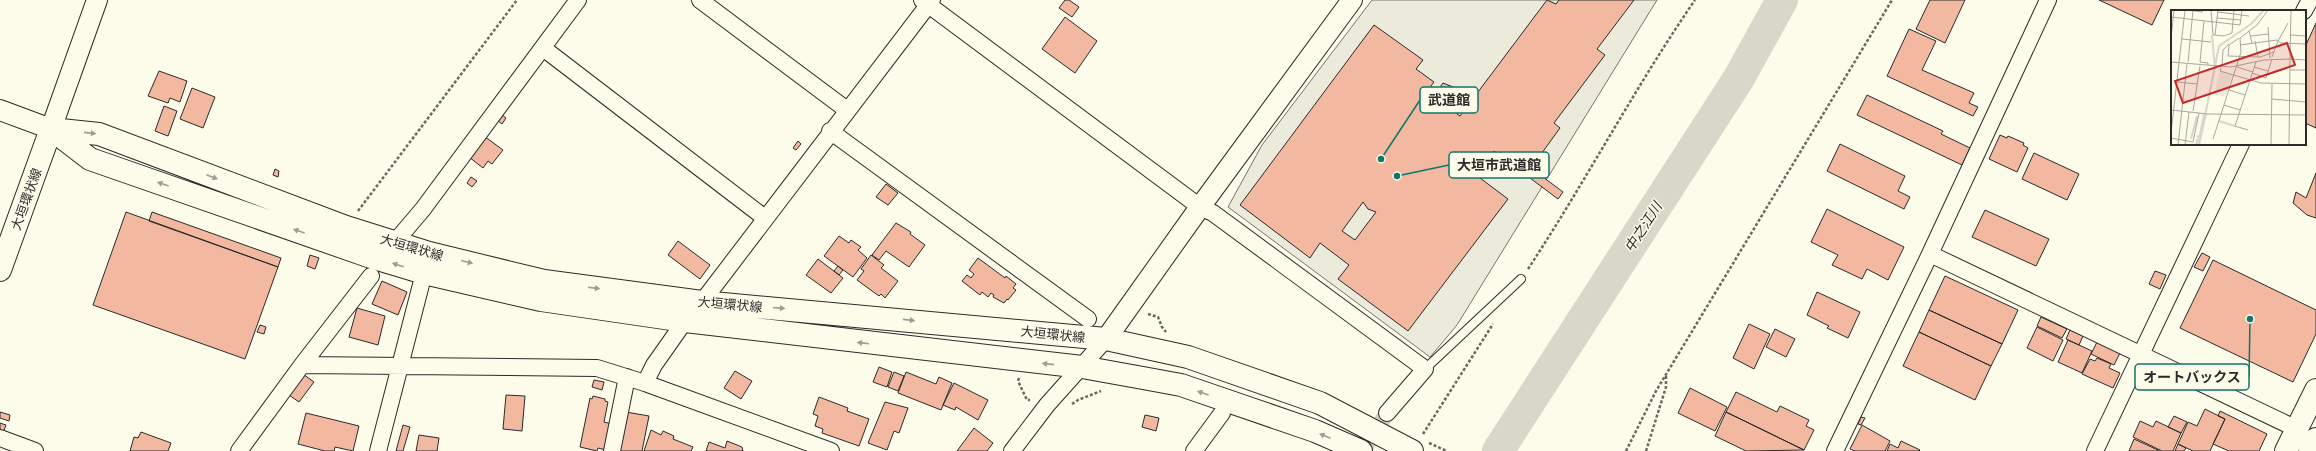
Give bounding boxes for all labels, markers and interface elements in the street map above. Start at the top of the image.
inset map [2171,10,2306,145]
callout: 武道館 [1420,87,1478,113]
text: 武道館 [1428,92,1470,109]
one-way arrow [84,130,96,136]
callout: 大垣市武道館 [1449,152,1549,178]
text: 大垣市武道館 [1457,157,1541,174]
street label: 大垣環状線 [8,166,46,233]
one-way arrow [207,174,219,180]
one-way arrow [157,181,169,187]
water label: 中之江川 [1621,197,1667,255]
one-way arrow [293,228,305,234]
street label: 大垣環状線 [378,231,445,265]
one-way arrow [461,259,473,265]
one-way arrow [391,262,403,268]
one-way arrow [588,285,600,291]
street label: 大垣環状線 [697,294,763,316]
one-way arrow [773,305,785,312]
one-way arrow [903,316,915,323]
street label: 大垣環状線 [1020,324,1086,346]
one-way arrow [857,340,869,346]
one-way arrow [1042,360,1054,367]
callout: オートバックス [2135,364,2249,390]
text: オートバックス [2143,369,2241,386]
one-way arrow [1196,389,1208,395]
one-way arrow [1320,433,1331,439]

